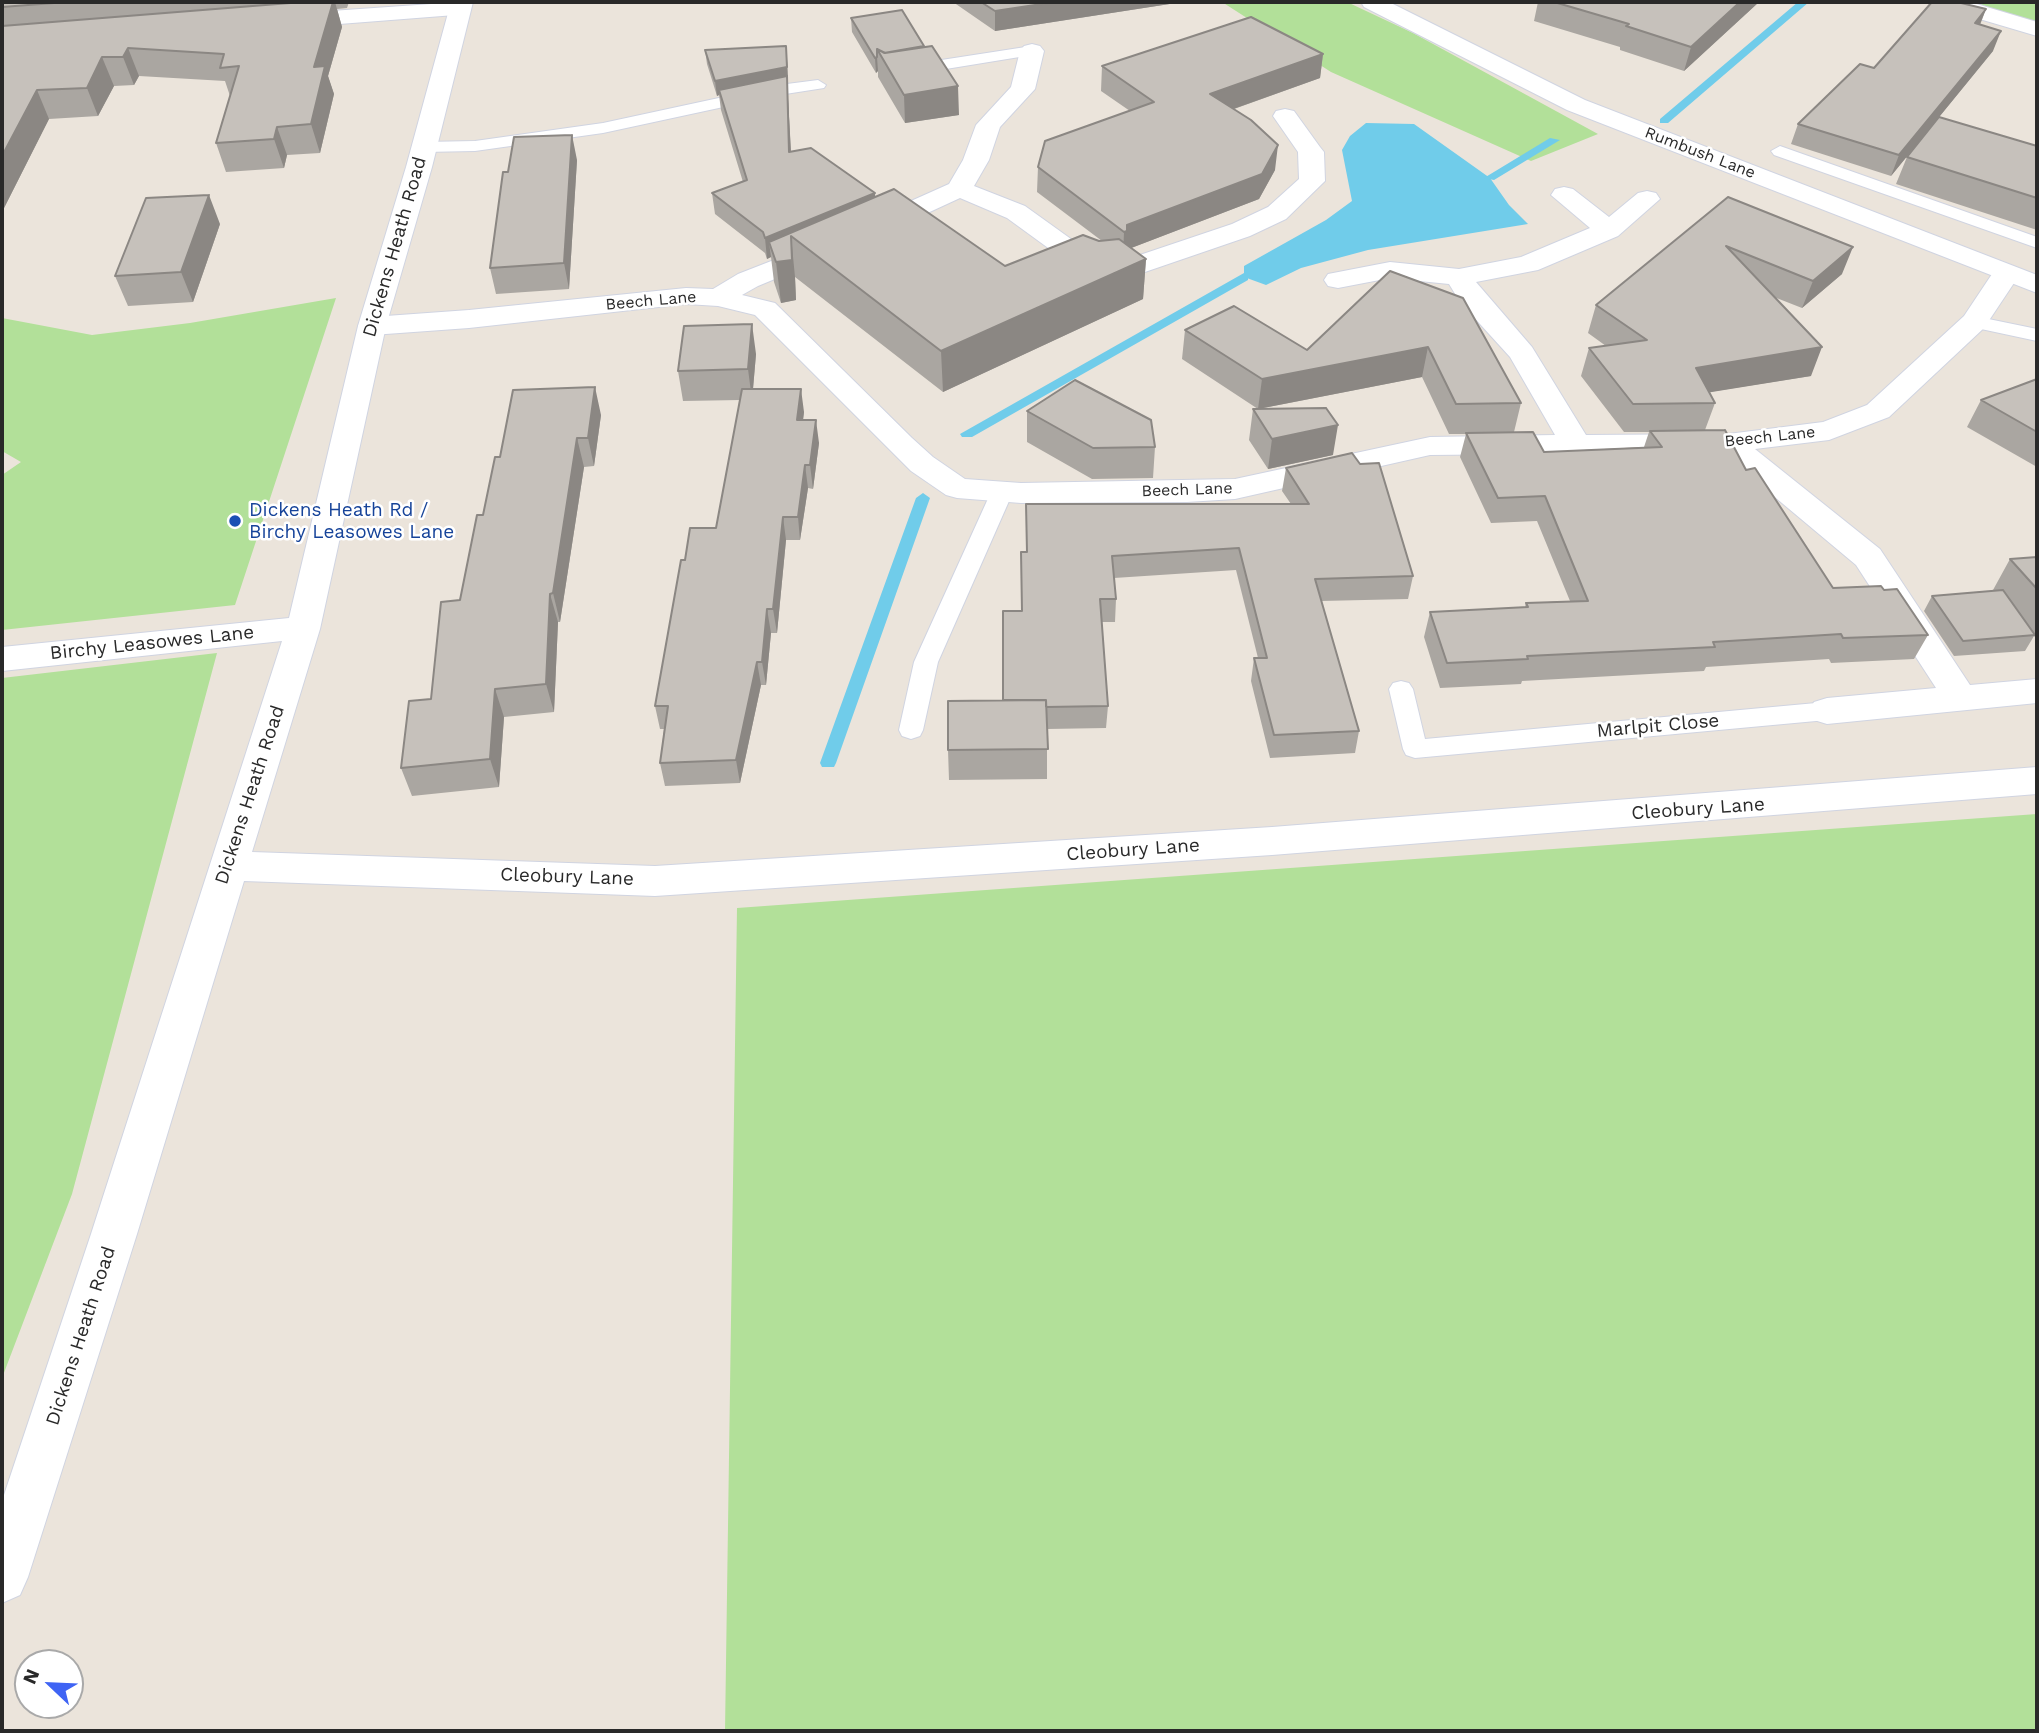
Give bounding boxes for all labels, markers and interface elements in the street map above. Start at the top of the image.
street label: Rumbush Lane [1642,123,1758,183]
street label: Dickens Heath Road [358,154,432,340]
street label: Beech Lane [605,287,697,315]
street label: Beech Lane [1724,423,1816,451]
street label: Beech Lane [1141,479,1233,501]
place label: Dickens Heath Rd / Birchy Leasowes Lane [249,499,454,543]
marker: Dickens Heath Rd / Birchy Leasowes Lane [227,513,243,529]
street label: Birchy Leasowes Lane [49,621,255,665]
street label: Dickens Heath Road [210,703,290,887]
street label: Marlpit Close [1596,709,1720,743]
street label: Cleobury Lane [1631,793,1765,825]
street label: Cleobury Lane [1066,834,1200,866]
street label: Cleobury Lane [500,863,634,891]
street label: Dickens Heath Road [41,1244,121,1428]
north arrow [14,1649,84,1719]
text: N [18,1665,44,1687]

